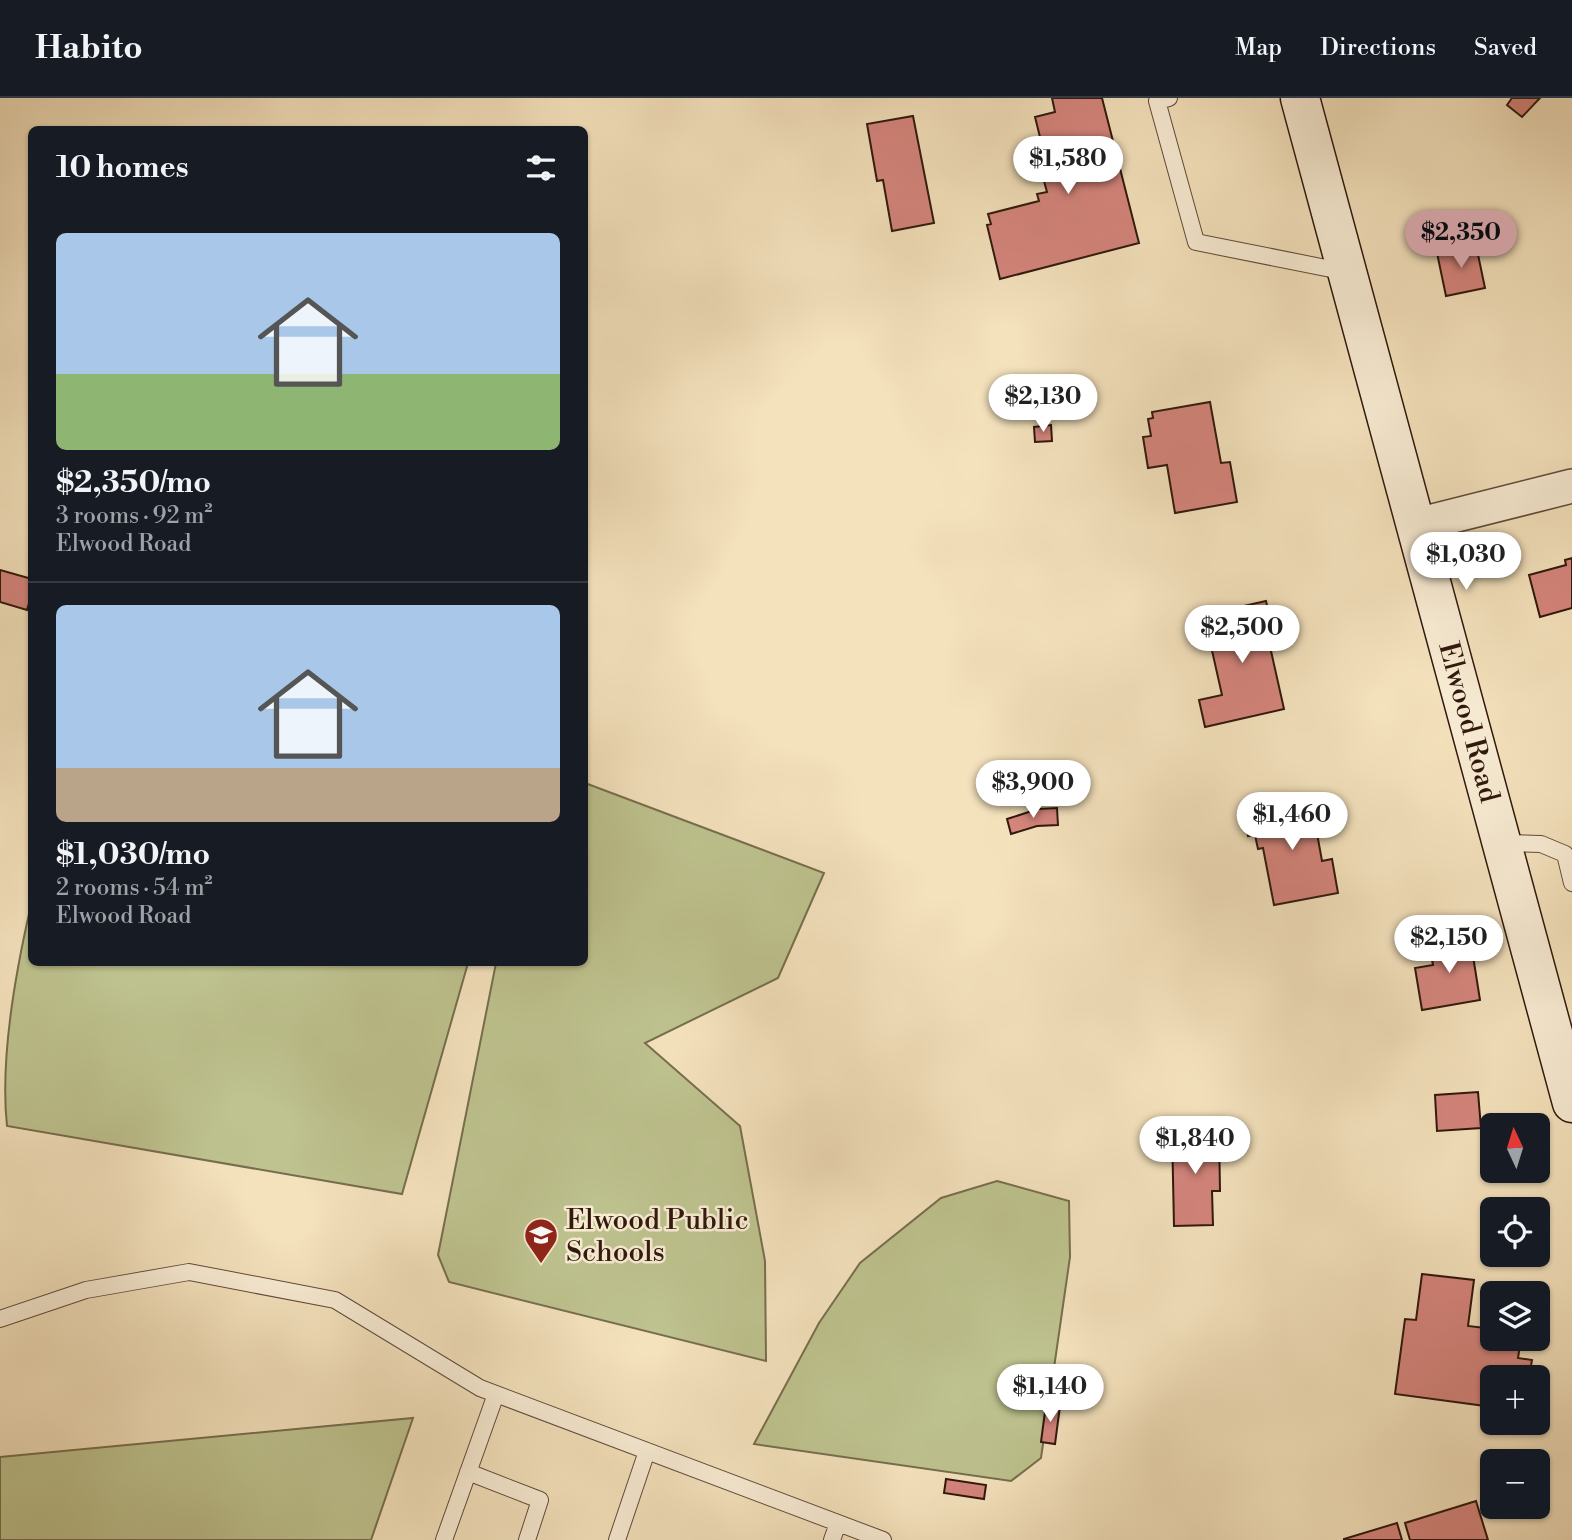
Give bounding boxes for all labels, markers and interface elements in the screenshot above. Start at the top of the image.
text: Habito [35,28,143,69]
text: Map [1235,33,1282,63]
text: Directions [1320,33,1436,63]
text: Saved [1474,33,1537,63]
pin: $1,580 [1011,136,1125,196]
text: $1,580 [1029,145,1107,173]
text: 10 homes [56,149,189,187]
icon: filters [522,149,560,187]
pin: $2,350 [1404,211,1518,270]
text: $2,350 [1421,219,1501,247]
icon: home [245,279,371,405]
pin: $2,130 [986,374,1100,434]
text: $2,130 [1004,383,1082,411]
text: $2,350/mo [56,464,211,502]
text: 3 rooms · 92 m² [56,502,212,530]
text: Elwood Road [56,530,191,558]
pin: $1,030 [1409,532,1523,592]
text: $1,030 [1426,541,1506,569]
pin: $2,500 [1185,606,1299,665]
text: $2,500 [1201,614,1283,642]
street label: Elwood Road [1430,638,1507,807]
icon: home [245,651,371,777]
pin: $3,900 [976,760,1090,820]
text: $3,900 [992,769,1074,797]
pin: $1,460 [1235,792,1349,852]
text: $1,460 [1253,801,1331,829]
text: $1,030/mo [56,836,210,874]
text: 2 rooms · 54 m² [56,874,213,902]
text: Elwood Road [56,902,191,930]
pin: $2,150 [1392,916,1506,975]
text: $2,150 [1410,924,1488,952]
north arrow [1480,1113,1550,1183]
map controls [1480,1113,1550,1519]
pin: $1,840 [1138,1116,1252,1176]
text: $1,840 [1155,1125,1235,1153]
button: locate [1480,1197,1550,1267]
place label: Elwood Public Schools [566,1203,749,1270]
school or university icon: Elwood Public Schools [522,1216,560,1265]
button: layers [1480,1281,1550,1351]
pin: $1,140 [993,1364,1107,1424]
button: + [1480,1365,1550,1435]
text: $1,140 [1013,1373,1087,1401]
button: − [1480,1449,1550,1519]

